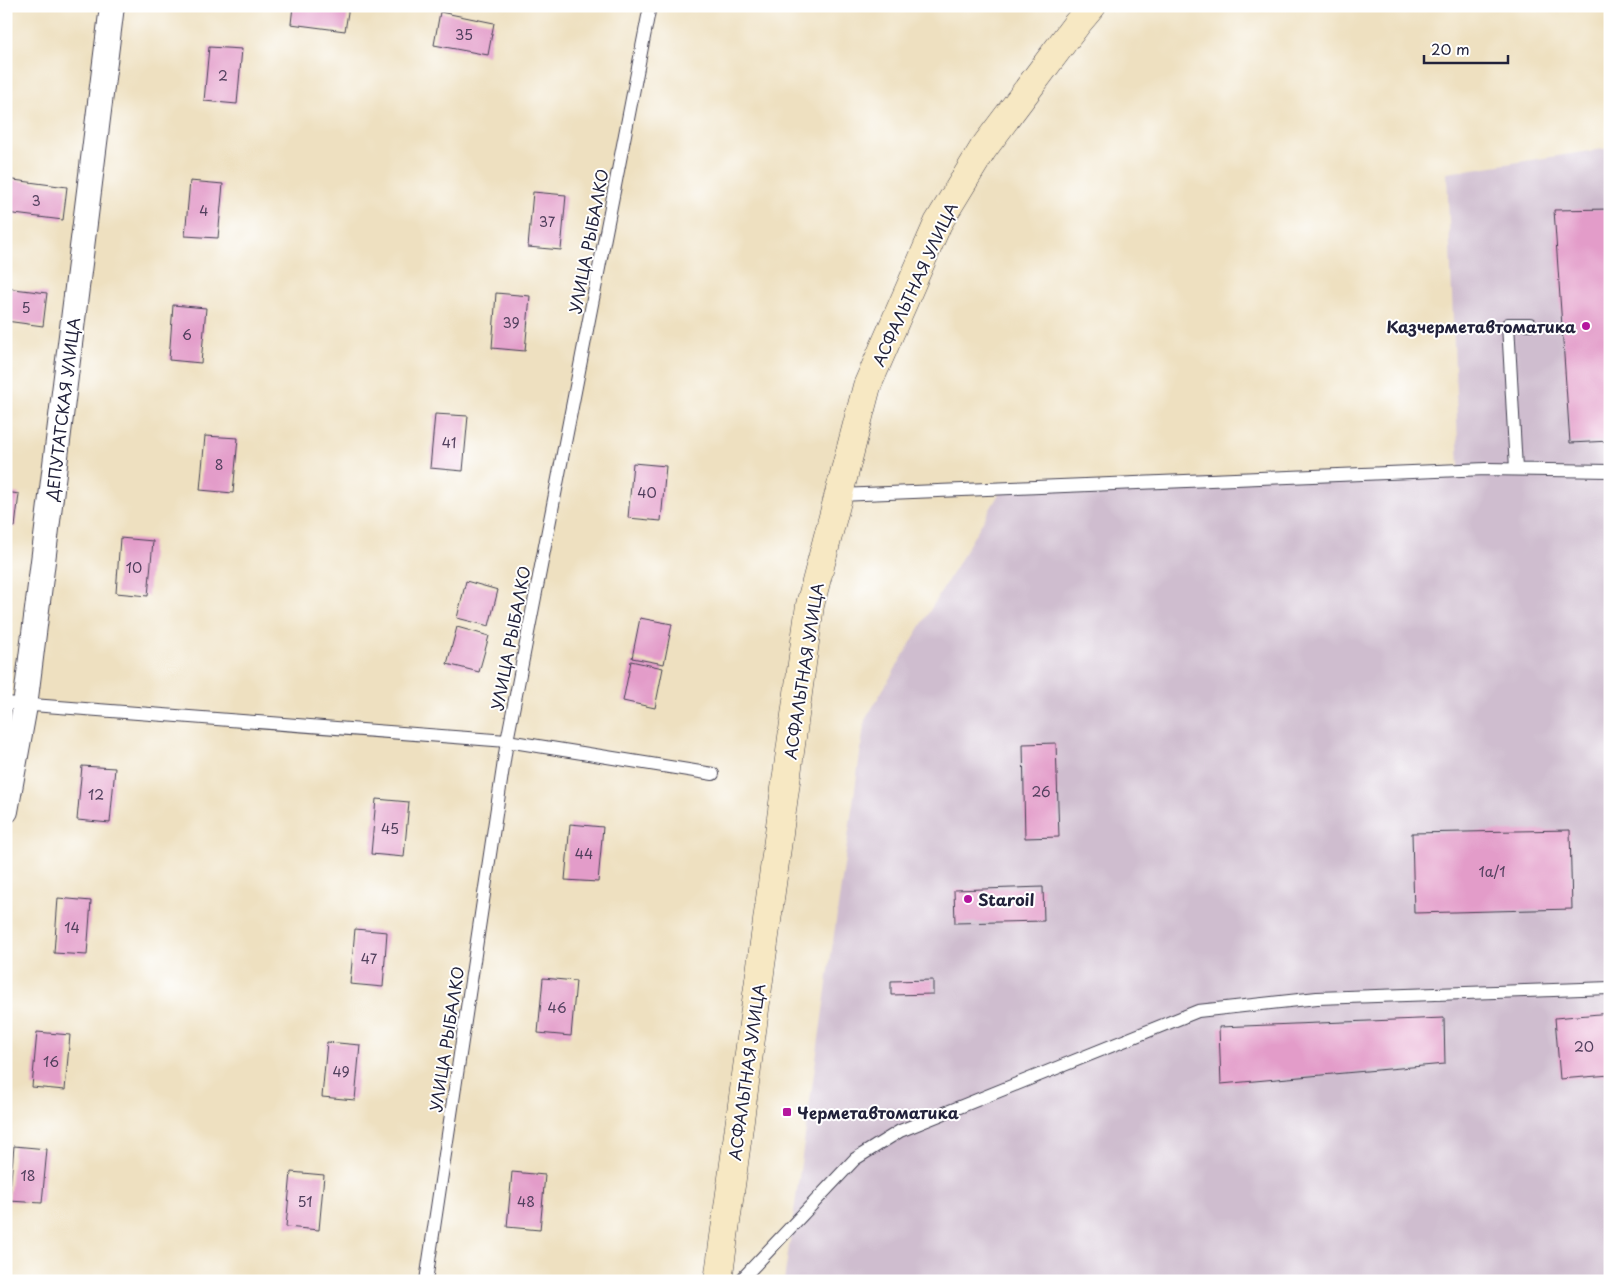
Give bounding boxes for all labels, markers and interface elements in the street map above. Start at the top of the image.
house number: 35 [455,24,473,45]
scale bar [1424,32,1507,64]
text: 20 m [1431,37,1470,60]
house number: 2 [218,65,228,86]
street label: УЛИЦА РЫБАЛКО [562,167,614,315]
house number: 3 [31,190,41,211]
street label: АСФАЛЬТНАЯ УЛИЦА [865,198,963,370]
house number: 4 [199,200,209,221]
house number: 37 [539,211,556,232]
house number: 5 [21,297,31,318]
house number: 39 [502,312,520,333]
place label: Казчерметавтоматика [1386,314,1576,338]
street label: ДЕПУТАТСКАЯ УЛИЦА [39,316,85,503]
marker: Казчерметавтоматика [1580,320,1592,332]
house number: 6 [182,324,192,345]
house number: 41 [442,432,456,453]
house number: 8 [215,454,223,475]
house number: 40 [637,482,657,503]
house number: 10 [126,557,142,578]
street label: УЛИЦА РЫБАЛКО [484,564,536,712]
street label: АСФАЛЬТНАЯ УЛИЦА [777,581,829,761]
house number: 26 [1031,781,1051,802]
house number: 12 [88,784,104,805]
house number: 45 [381,818,399,839]
house number: 44 [575,843,593,864]
house number: 1а/1 [1478,861,1506,882]
place label: Staroil [978,887,1034,911]
marker: Staroil [962,893,974,905]
house number: 14 [64,917,80,938]
house number: 47 [361,948,378,969]
street label: УЛИЦА РЫБАЛКО [423,965,469,1113]
street label: АСФАЛЬТНАЯ УЛИЦА [722,982,770,1162]
house number: 46 [547,997,567,1018]
house number: 20 [1574,1036,1594,1057]
house number: 16 [43,1051,59,1072]
house number: 49 [332,1061,350,1082]
place label: Черметавтоматика [797,1100,959,1124]
marker: Черметавтоматика [781,1106,793,1118]
house number: 18 [20,1165,36,1186]
house number: 51 [298,1191,312,1212]
house number: 48 [517,1191,535,1212]

